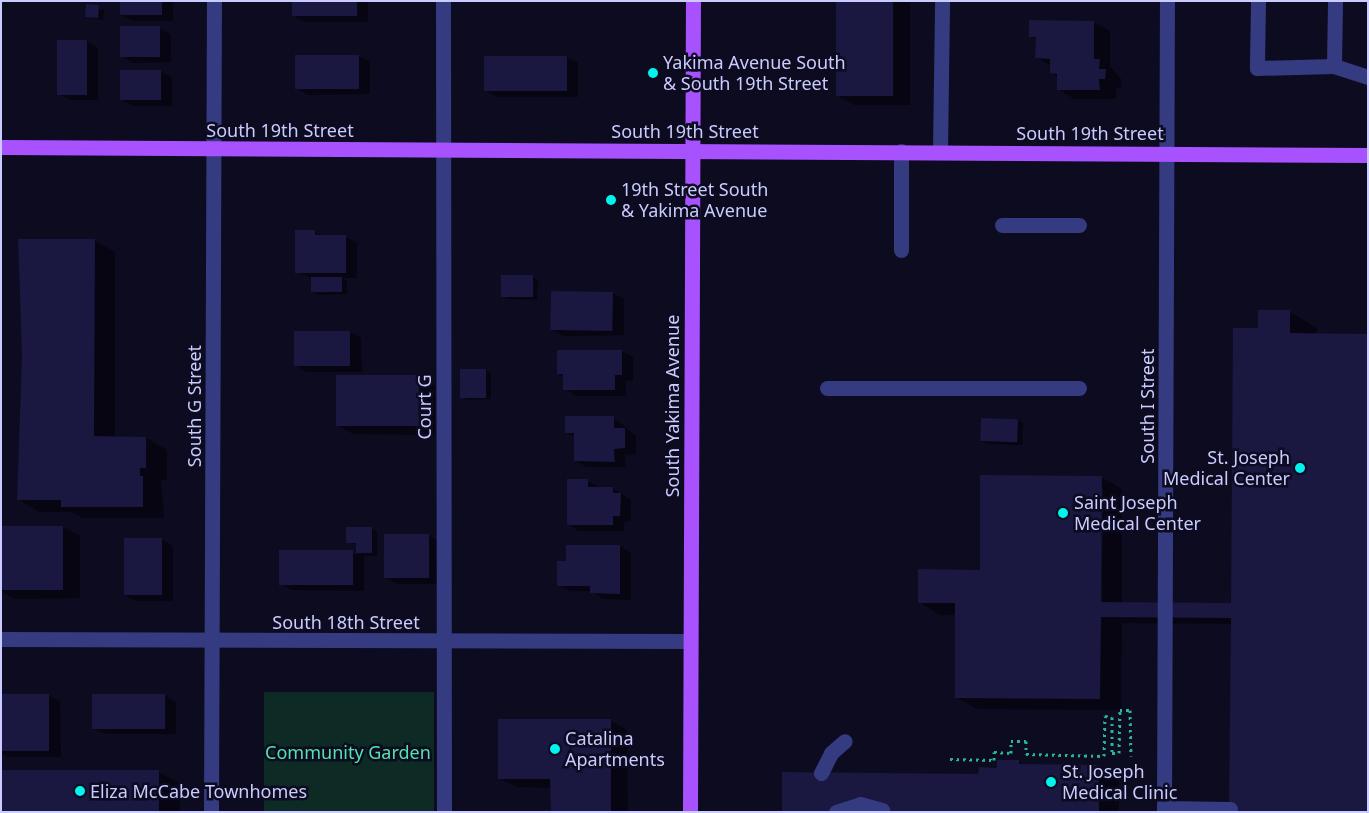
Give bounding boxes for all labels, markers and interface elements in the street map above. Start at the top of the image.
place label: Yakima Avenue South & South 19th Street [663,52,846,94]
marker: Yakima Avenue South & South 19th Street [647,67,659,79]
street label: South 19th Street [206,119,354,141]
street label: South 19th Street [611,120,759,142]
street label: South 19th Street [1016,122,1164,144]
place label: 19th Street South & Yakima Avenue [621,179,768,222]
marker: 19th Street South & Yakima Avenue [605,194,617,206]
street label: South Yakima Avenue [661,315,683,497]
street label: South G Street [183,345,205,467]
street label: South I Street [1136,348,1158,464]
street label: Court G [413,374,435,440]
place label: St. Joseph Medical Center [1163,447,1290,489]
marker: St. Joseph Medical Center [1294,462,1306,474]
place label: Saint Joseph Medical Center [1074,492,1201,534]
marker: Saint Joseph Medical Center [1056,506,1070,520]
street label: South 18th Street [272,611,420,633]
place label: Catalina Apartments [565,728,665,771]
park label: Community Garden [265,741,431,763]
marker: Catalina Apartments [549,743,561,755]
place label: St. Joseph Medical Clinic [1062,761,1177,804]
marker: St. Joseph Medical Clinic [1044,775,1058,789]
place label: Eliza McCabe Townhomes [90,780,307,802]
marker: Eliza McCabe Townhomes [74,785,86,797]

